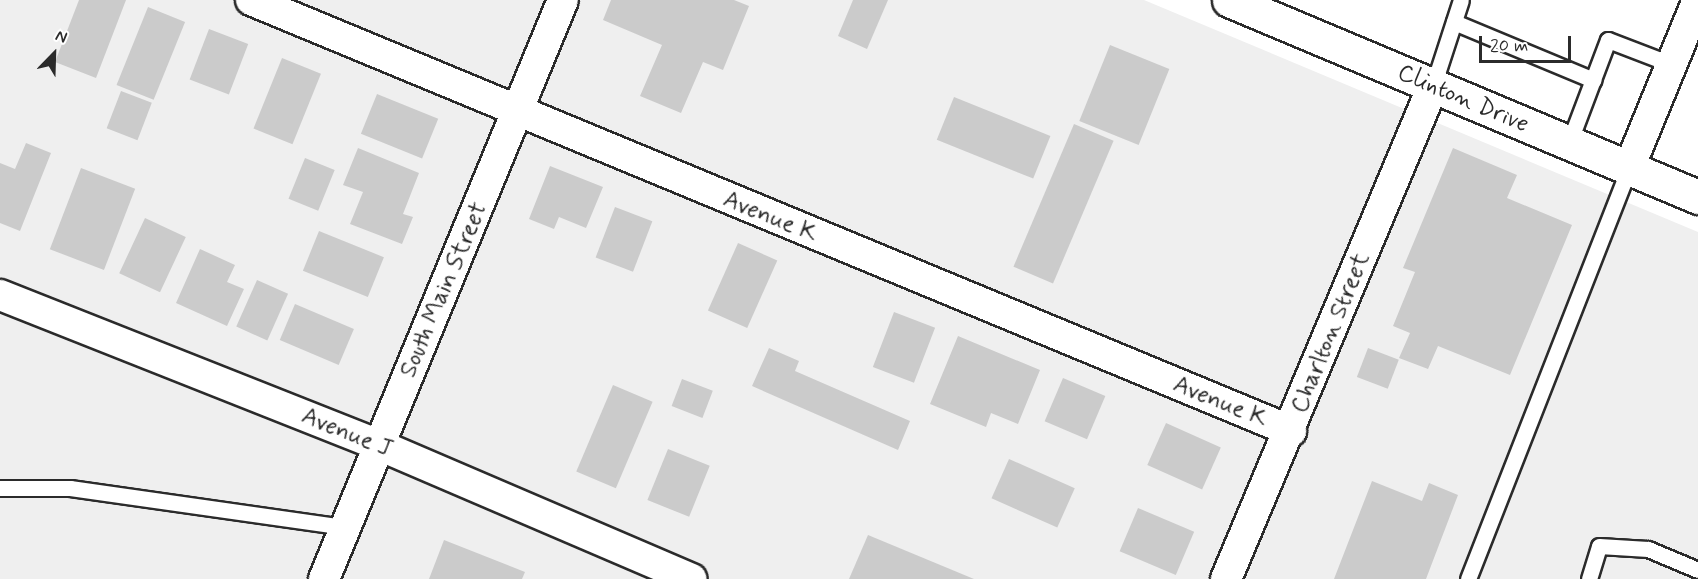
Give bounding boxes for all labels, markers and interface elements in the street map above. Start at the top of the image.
north arrow [24,24,84,84]
scale bar [1482,24,1574,62]
text: N [52,25,70,49]
text: 20 m [1490,34,1528,58]
street label: Clinton Drive [1393,58,1533,140]
street label: Avenue K [719,185,821,249]
street label: South Main Street [394,199,494,381]
street label: Charlton Street [1286,249,1376,417]
street label: Avenue K [1169,370,1271,434]
street label: Avenue J [297,402,397,464]

